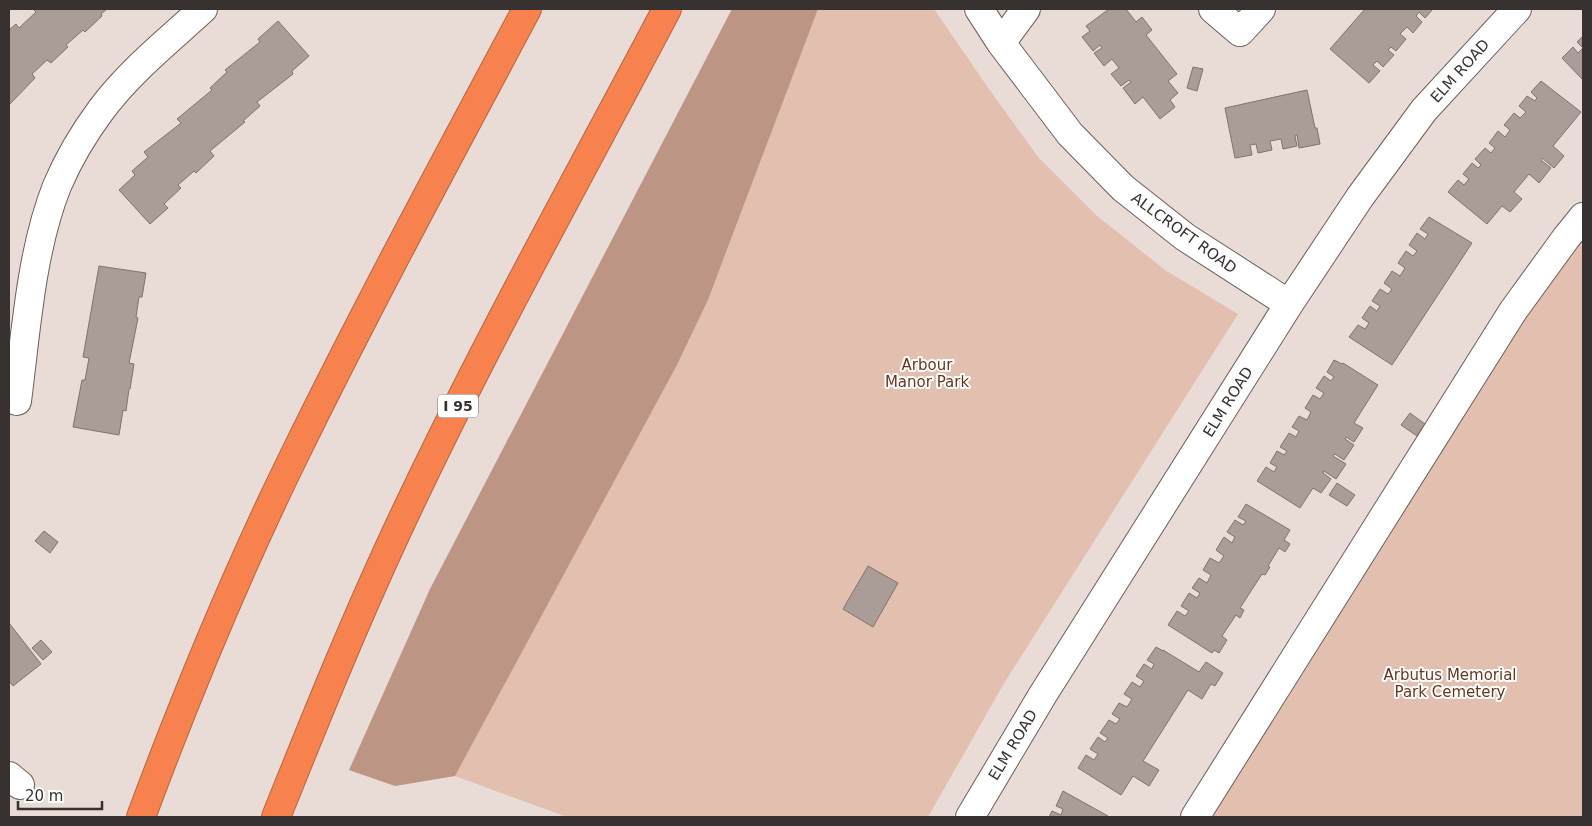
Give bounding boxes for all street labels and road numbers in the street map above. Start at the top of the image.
street label: ELM ROAD [1427,36,1493,106]
street label: ALLCROFT ROAD [1128,189,1240,277]
street label: ELM ROAD [1199,364,1257,440]
road number: I 95 [438,394,478,418]
street label: ELM ROAD [985,706,1041,784]

